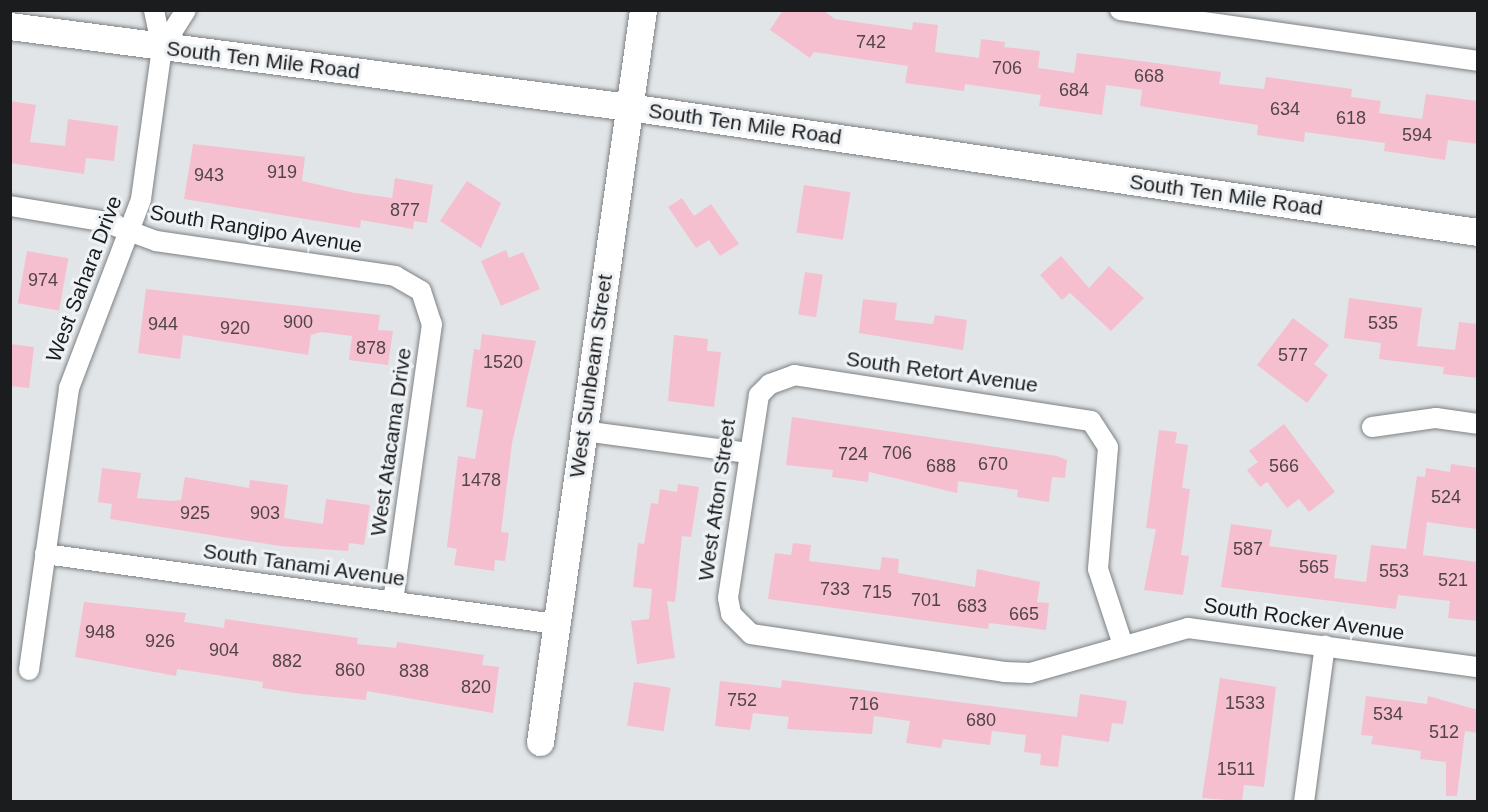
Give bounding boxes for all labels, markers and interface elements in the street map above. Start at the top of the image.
house number: 742 [856,31,886,53]
street label: South Ten Mile Road [165,36,361,84]
house number: 706 [992,57,1022,79]
house number: 668 [1134,65,1164,87]
house number: 684 [1059,79,1089,101]
street label: South Ten Mile Road [647,98,843,150]
house number: 634 [1270,98,1300,120]
house number: 618 [1336,107,1366,129]
house number: 594 [1402,124,1432,146]
house number: 919 [267,161,297,183]
house number: 943 [194,164,224,186]
street label: South Ten Mile Road [1128,169,1324,221]
street label: West Sahara Drive [41,192,127,366]
house number: 877 [390,199,420,221]
street label: South Rangipo Avenue [148,200,364,258]
house number: 974 [28,269,58,291]
street label: West Sunbeam Street [564,273,618,479]
house number: 900 [283,311,313,333]
house number: 535 [1368,312,1398,334]
house number: 944 [148,313,178,335]
house number: 920 [220,317,250,339]
house number: 878 [356,337,386,359]
house number: 577 [1278,344,1308,366]
street label: West Atacama Drive [365,346,417,538]
street label: South Retort Avenue [844,346,1040,398]
house number: 1520 [483,351,523,373]
street label: West Afton Street [693,417,741,583]
house number: 706 [882,442,912,464]
house number: 724 [838,443,868,465]
house number: 670 [978,453,1008,475]
house number: 688 [926,455,956,477]
house number: 566 [1269,455,1299,477]
house number: 1478 [461,469,501,491]
house number: 524 [1431,486,1461,508]
house number: 925 [180,502,210,524]
house number: 903 [250,502,280,524]
street label: South Tanami Avenue [201,538,407,592]
house number: 587 [1233,538,1263,560]
house number: 565 [1299,556,1329,578]
house number: 553 [1379,560,1409,582]
house number: 521 [1438,569,1468,591]
house number: 733 [820,578,850,600]
house number: 715 [862,581,892,603]
house number: 701 [911,589,941,611]
street label: South Rocker Avenue [1201,592,1407,646]
house number: 683 [957,595,987,617]
house number: 665 [1009,603,1039,625]
house number: 948 [85,621,115,643]
house number: 926 [145,630,175,652]
house number: 904 [209,639,239,661]
house number: 882 [272,650,302,672]
house number: 860 [335,659,365,681]
house number: 838 [399,660,429,682]
house number: 820 [461,676,491,698]
house number: 752 [727,689,757,711]
house number: 1533 [1225,692,1265,714]
house number: 716 [849,693,879,715]
house number: 534 [1373,703,1403,725]
house number: 680 [966,709,996,731]
house number: 512 [1429,721,1459,743]
house number: 1511 [1217,758,1255,780]

